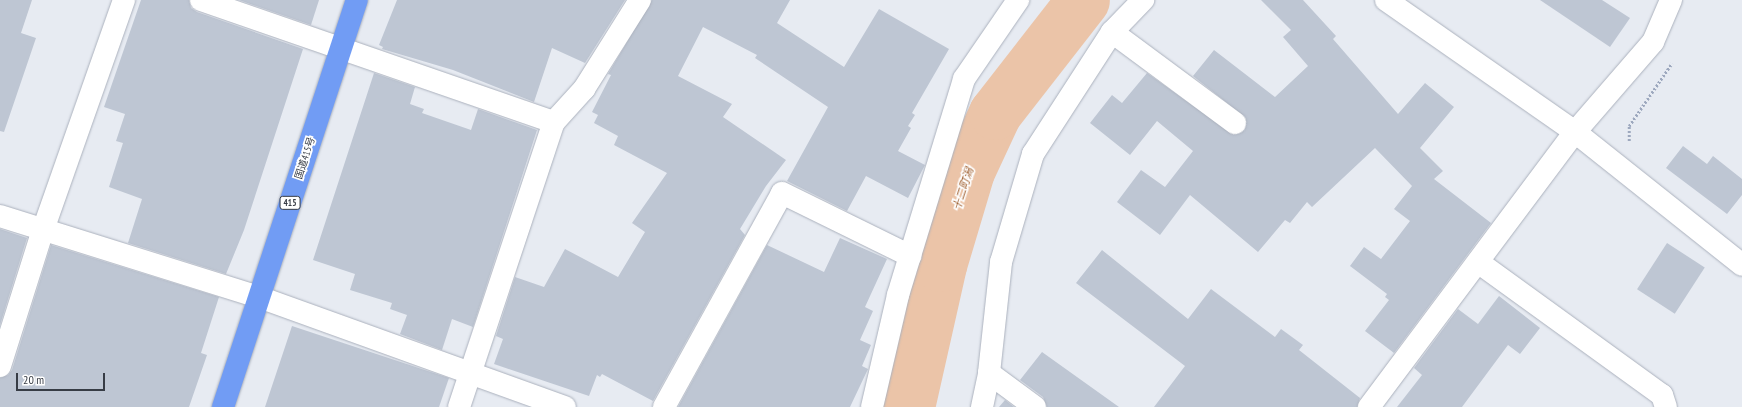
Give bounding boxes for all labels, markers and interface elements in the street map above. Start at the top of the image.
street label: 国道415号 [293,135,317,181]
water label: 十二町潟 [950,166,976,212]
road number: 415 [279,196,301,210]
scale bar [18,365,107,391]
text: 20 m [23,372,44,387]

